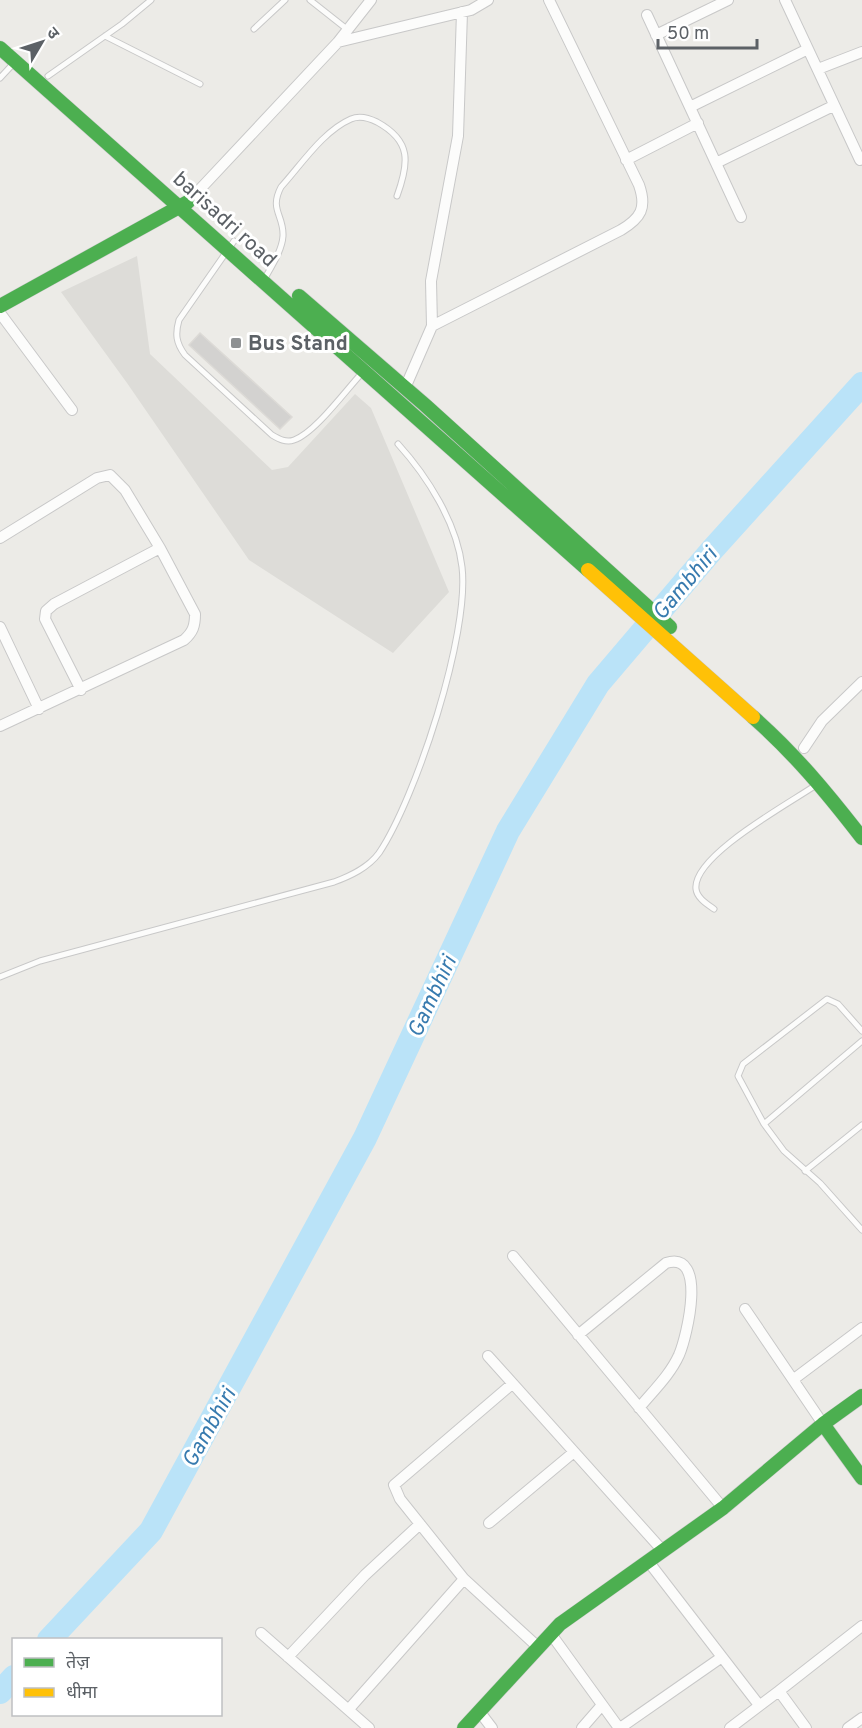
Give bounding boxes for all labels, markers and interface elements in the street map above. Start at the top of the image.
north arrow [12,12,72,72]
scale bar [658,12,757,50]
text: 50 m [667,23,709,46]
text: उ [41,24,63,44]
street label: barisadri road [166,166,282,274]
place label: Bus Stand [248,331,348,358]
marker: Bus Stand [229,336,243,350]
water label: Gambhiri [648,541,725,627]
water label: Gambhiri [403,951,465,1042]
water label: Gambhiri [177,1382,244,1473]
legend [12,1638,222,1716]
text: तेज़ [66,1651,90,1675]
text: धीमा [66,1682,97,1705]

